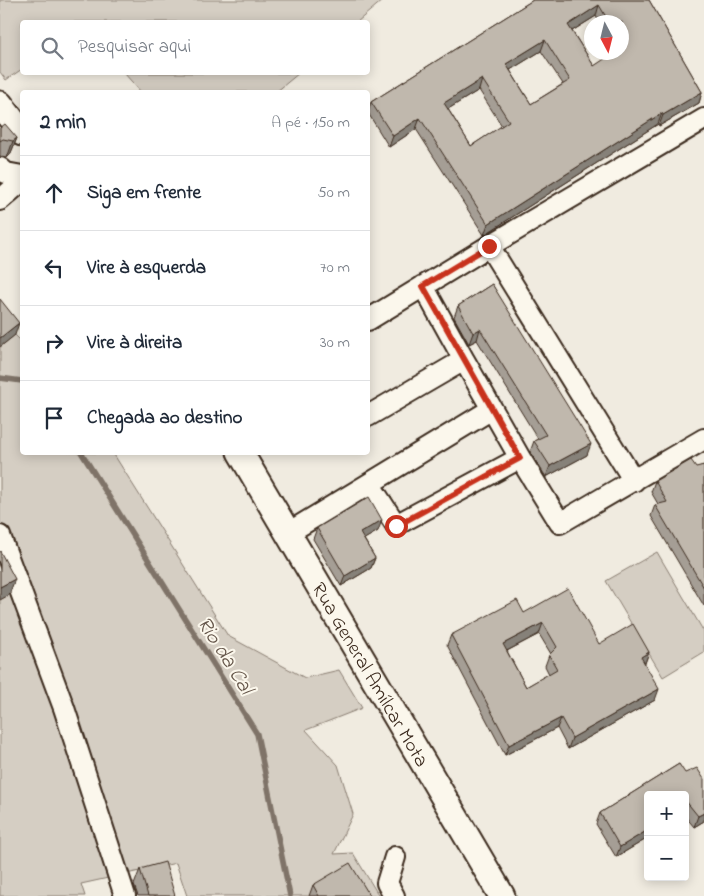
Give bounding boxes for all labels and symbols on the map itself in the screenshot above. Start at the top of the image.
north arrow [584,15,629,60]
route end [478,235,501,258]
route start [385,515,408,538]
street label: Rua General Amílcar Mota [303,578,435,773]
water label: Rio da Cal [189,611,261,703]

